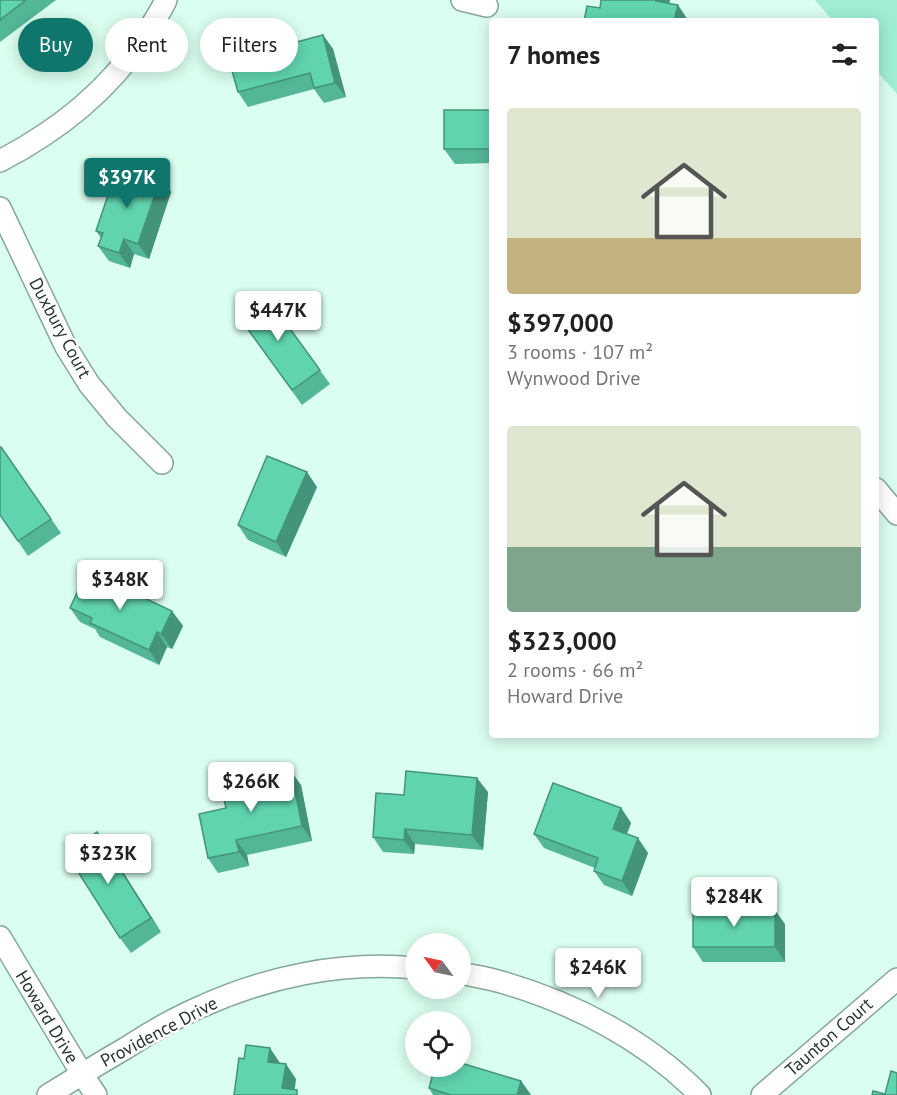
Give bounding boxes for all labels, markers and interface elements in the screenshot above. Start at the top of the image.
chip: Buy [18,18,93,72]
chip: Rent [105,18,188,72]
chip: Filters [200,18,298,72]
text: 7 homes [507,38,600,71]
icon: filters [828,38,861,71]
icon: home [630,147,738,255]
pin: $397K [85,158,169,209]
text: $397K [98,164,156,190]
street label: Duxbury Court [24,274,97,382]
pin: $447K [236,291,320,342]
text: $447K [249,297,307,323]
text: $397,000 [507,306,614,339]
text: 3 rooms · 107 m² [507,339,653,365]
text: Wynwood Drive [507,365,640,391]
icon: home [630,465,738,573]
pin: $348K [78,560,162,611]
text: $348K [91,566,149,592]
text: $323,000 [507,624,617,657]
text: 2 rooms · 66 m² [507,657,643,683]
text: Howard Drive [507,683,623,709]
pin: $266K [209,762,293,813]
text: $266K [222,768,280,794]
pin: $323K [66,834,150,885]
text: $323K [79,840,137,866]
pin: $284K [692,877,776,928]
text: $284K [705,883,763,909]
north arrow [405,933,471,999]
map controls [405,933,471,1077]
pin: $246K [556,948,640,999]
text: $246K [569,954,627,980]
street label: Howard Drive [11,966,84,1068]
street label: Providence Drive [96,991,221,1072]
street label: Taunton Court [780,992,877,1081]
button: locate [405,1011,471,1077]

